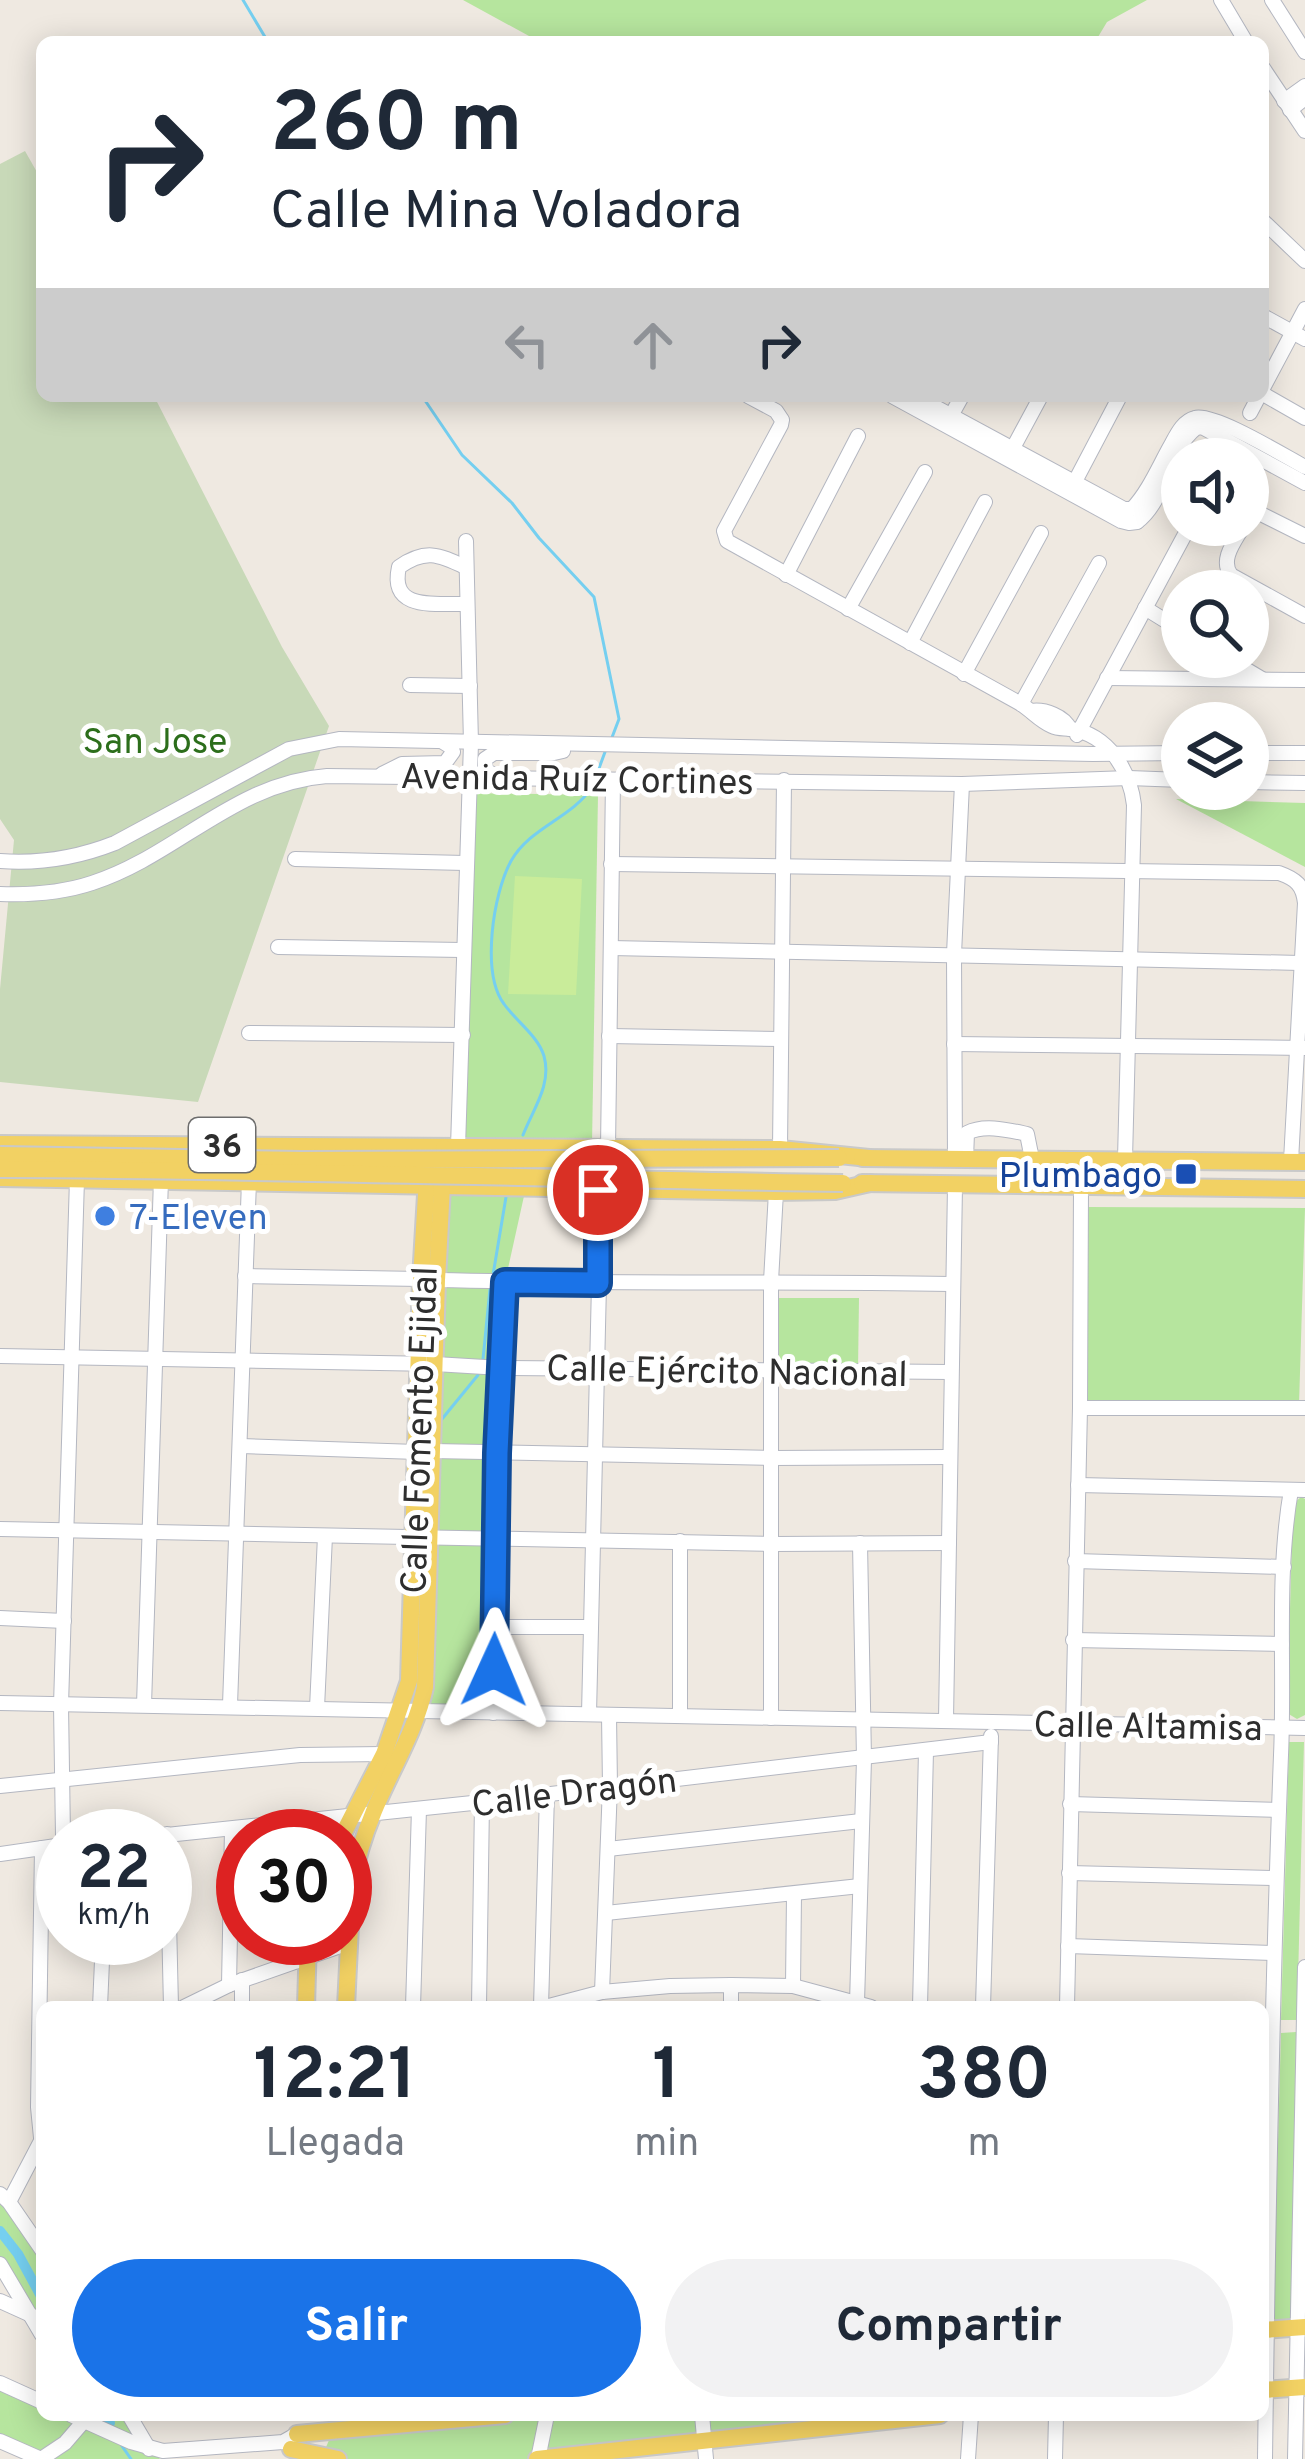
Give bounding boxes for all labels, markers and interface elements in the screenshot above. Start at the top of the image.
text: 260 m [270,75,523,181]
icon: right [72,84,228,240]
text: Calle Mina Voladora [270,179,742,248]
icon: left [494,312,560,378]
icon: ahead [620,312,686,378]
icon: right [746,312,812,378]
map controls [1161,438,1269,810]
button: sound [1161,438,1269,546]
button: search [1161,570,1269,678]
button: layers [1161,702,1269,810]
park label: San Jose [83,721,227,767]
street label: Avenida Ruíz Cortines [400,756,754,808]
road number: 36 [189,1118,255,1172]
pin [547,1139,649,1241]
place label: Plumbago [998,1155,1162,1201]
icon: arrive [565,1157,631,1223]
marker: Plumbago [1173,1161,1199,1187]
place label: 7-Eleven [129,1197,268,1243]
marker: 7-Eleven [92,1203,118,1229]
street label: Calle Fomento Ejidal [393,1266,451,1595]
street label: Calle Ejército Nacional [546,1348,908,1400]
position arrow [431,1607,557,1733]
street label: Calle Altamisa [1033,1704,1263,1754]
street label: Calle Dragón [469,1760,680,1830]
speed limit sign: 30 [216,1809,372,1965]
text: 22 [77,1834,151,1910]
text: km/h [78,1898,150,1935]
text: 12:21 [254,2033,417,2125]
text: 1 [652,2033,681,2125]
text: 380 [917,2033,1051,2125]
text: Llegada [265,2121,405,2170]
text: min [634,2121,699,2170]
text: m [968,2121,1001,2170]
button: Salir [72,2259,641,2397]
button: Compartir [665,2259,1233,2397]

